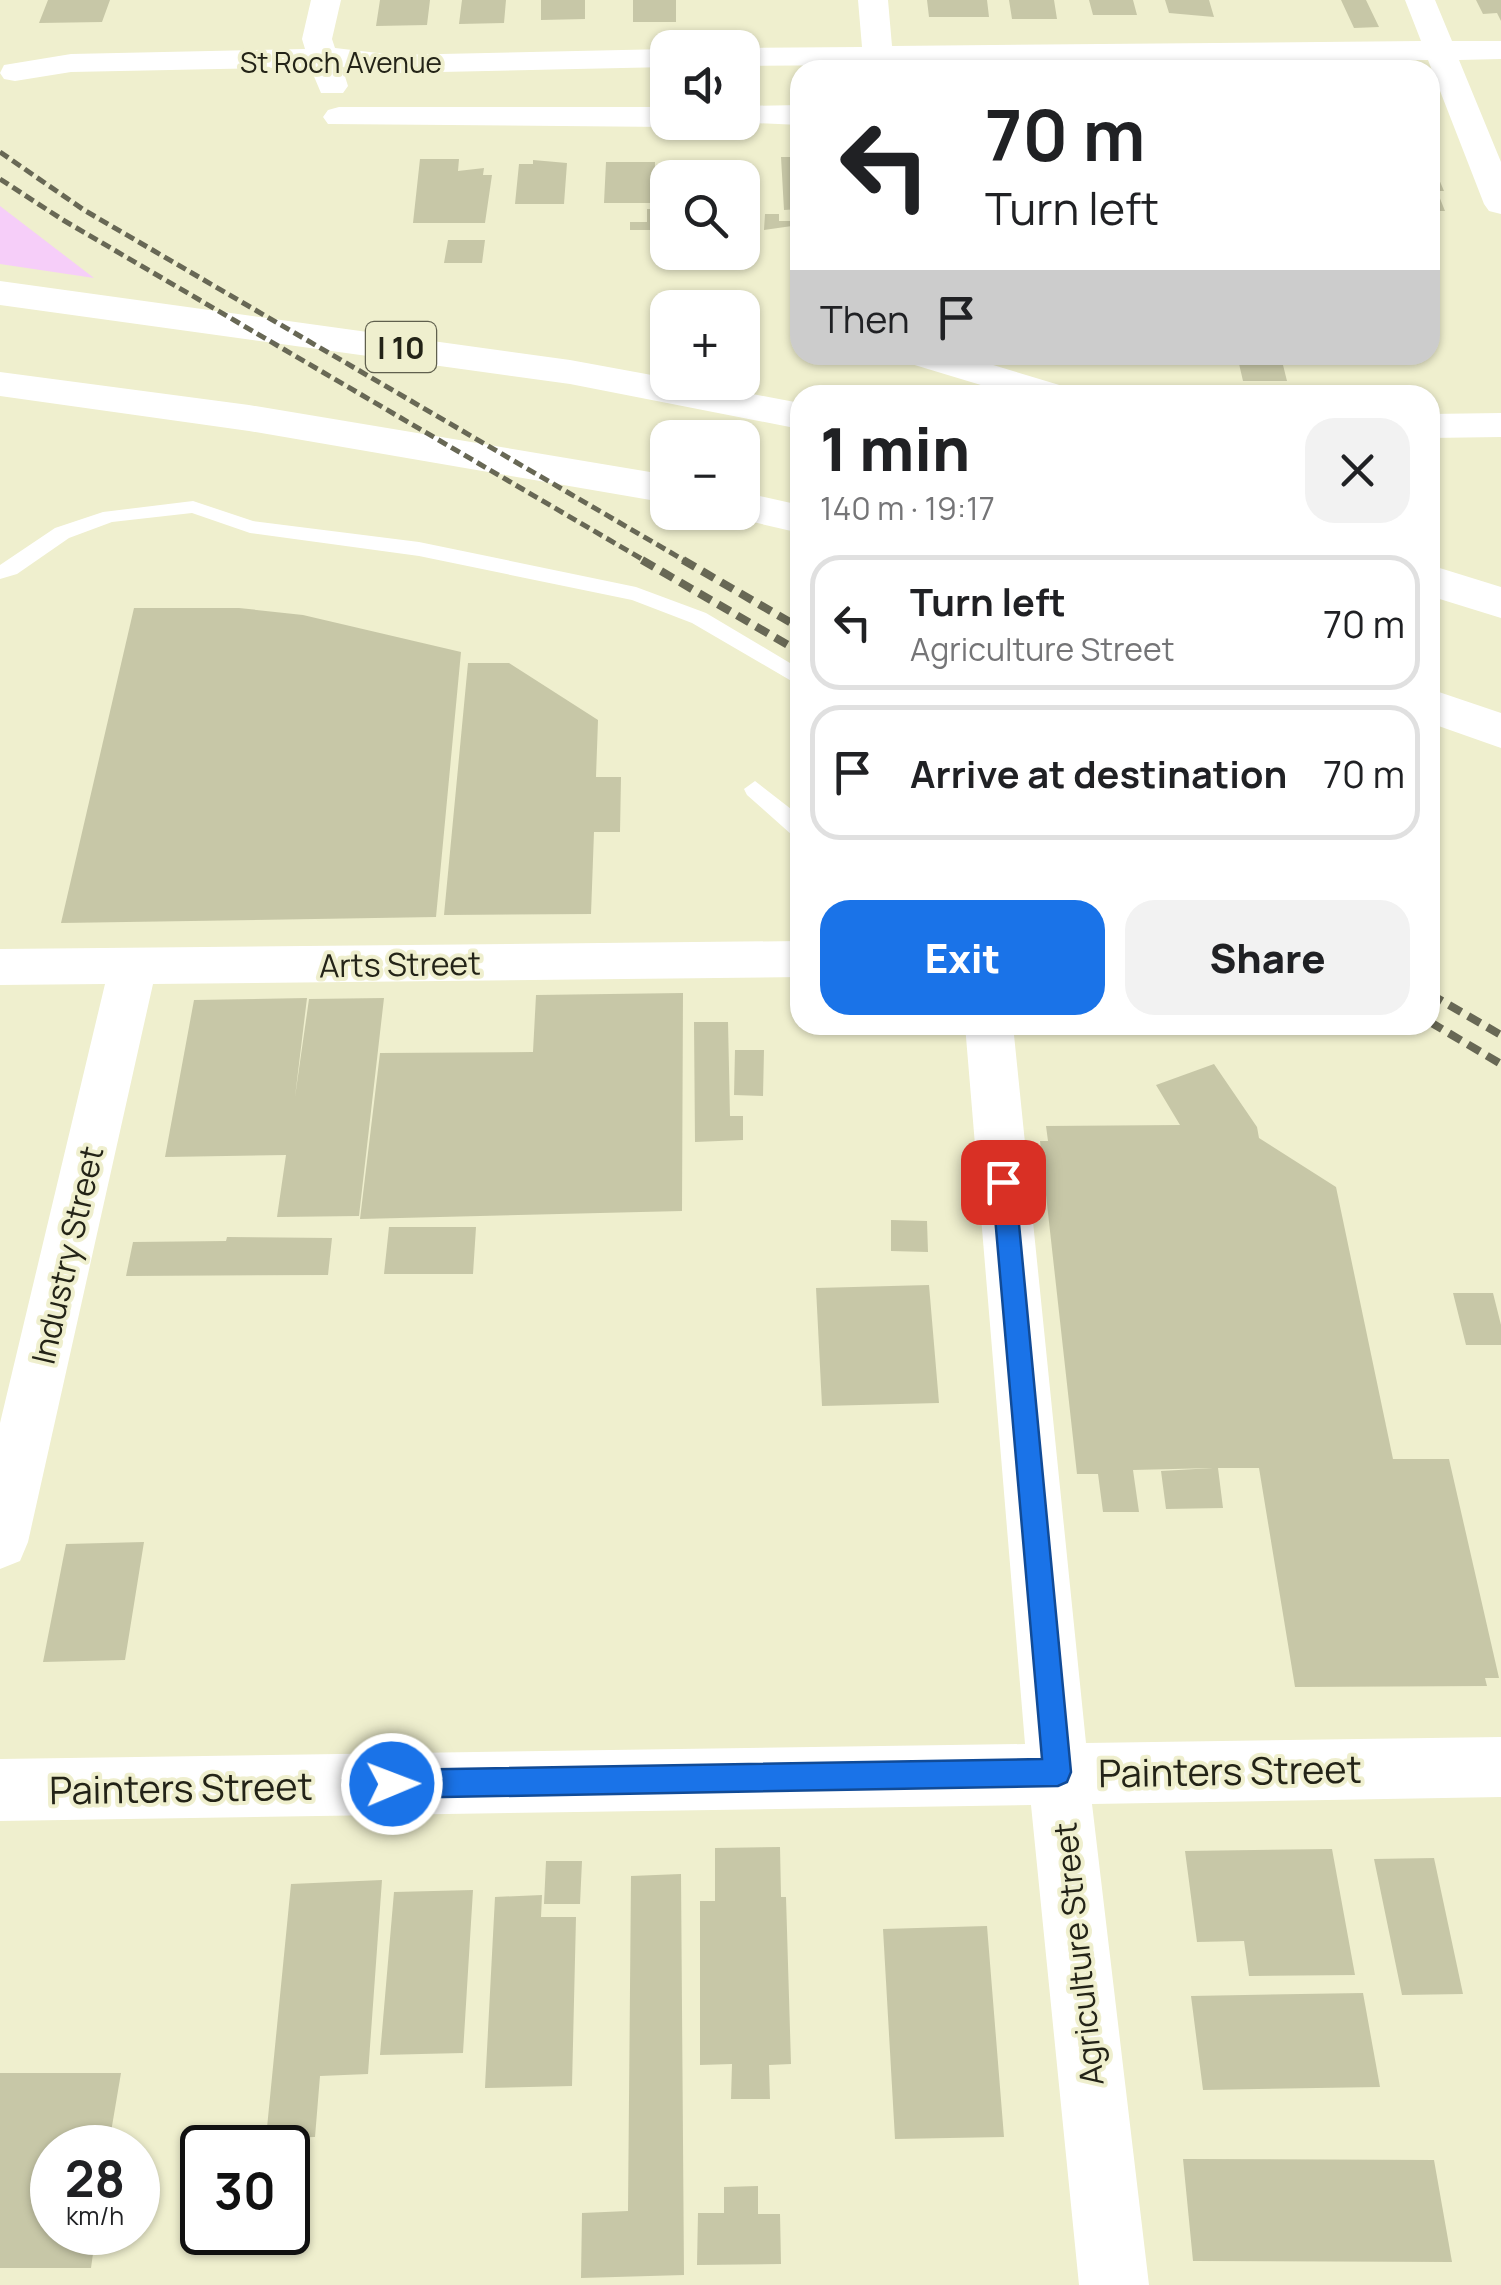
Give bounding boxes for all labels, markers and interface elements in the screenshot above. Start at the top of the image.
map controls [650,30,760,530]
button: sound [650,30,760,140]
street label: St Roch Avenue [240,43,442,81]
text: 70 m [985,86,1145,182]
icon: left [820,100,950,230]
button: search [650,160,760,270]
text: Turn left [985,177,1159,239]
button: + [650,290,760,400]
icon: arrive [929,290,984,345]
text: Then [820,292,909,344]
road number: I 10 [366,322,436,372]
text: 1 min [820,407,970,489]
button: close [1305,418,1410,523]
button: − [650,420,760,530]
text: 140 m · 19:17 [820,486,995,530]
text: Turn left [910,575,1066,627]
icon: left [825,595,880,650]
text: 70 m [1323,597,1405,649]
text: Agriculture Street [910,627,1175,671]
icon: arrive [825,745,880,800]
text: Arrive at destination [910,747,1287,799]
text: 70 m [1323,747,1405,799]
button: Exit [820,900,1105,1015]
button: Share [1125,900,1410,1015]
street label: Arts Street [319,941,481,987]
pin [961,1140,1046,1225]
street label: Industry Street [21,1142,113,1368]
icon: arrive [976,1155,1031,1210]
position arrow [340,1732,444,1836]
street label: Painters Street [1098,1742,1362,1798]
street label: Painters Street [49,1759,313,1815]
street label: Agriculture Street [1042,1820,1114,2088]
speed limit sign: 30 [180,2125,310,2255]
text: 28 [65,2144,125,2212]
text: km/h [66,2198,124,2233]

